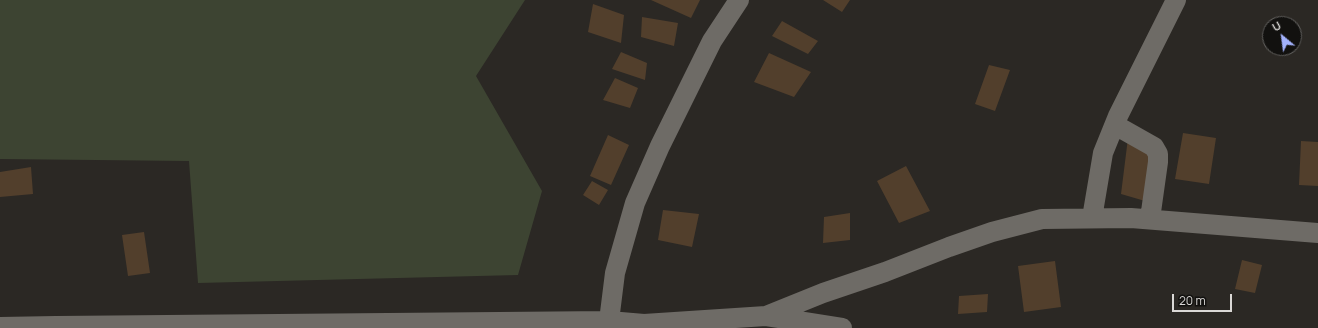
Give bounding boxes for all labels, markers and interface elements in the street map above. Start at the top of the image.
north arrow [1262,16,1302,56]
text: U [1269,17,1284,34]
scale bar [1174,286,1234,312]
text: 20 m [1179,292,1206,309]

